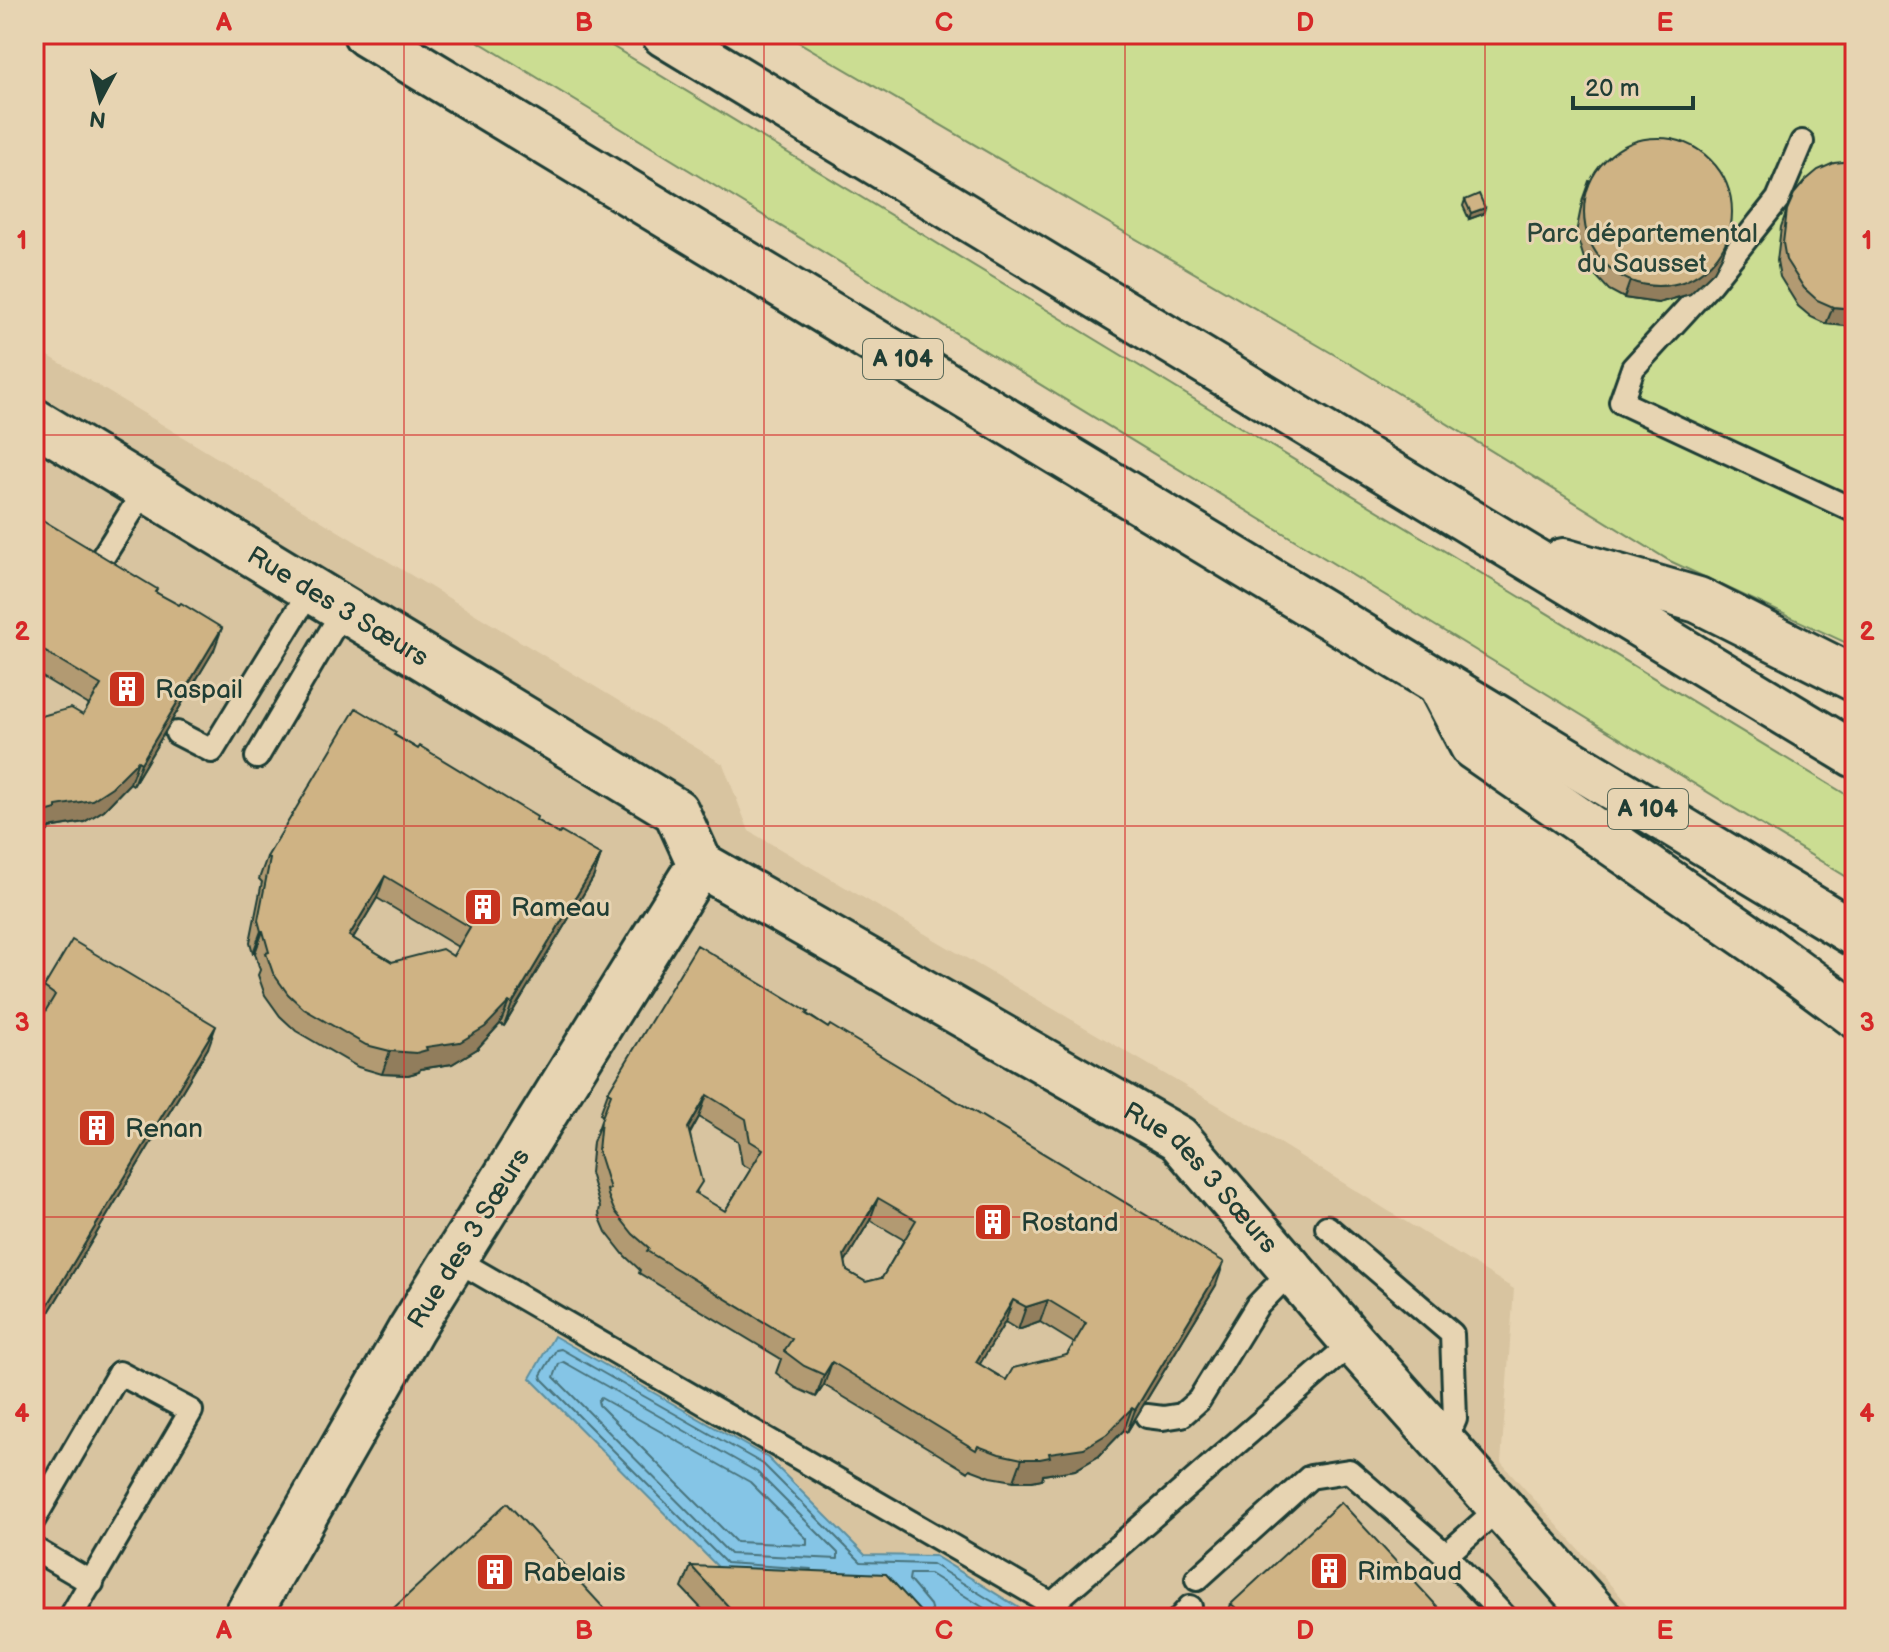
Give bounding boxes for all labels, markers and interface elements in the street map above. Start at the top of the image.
text: A [215,8,232,39]
text: B [575,8,593,39]
text: C [935,8,953,39]
text: D [1296,8,1314,39]
text: E [1657,8,1674,39]
north arrow [60,60,140,140]
scale bar [1573,60,1693,110]
text: 20 m [1585,74,1640,103]
text: N [88,104,108,133]
park label: Parc départemental du Sausset [1526,219,1758,280]
text: 1 [17,226,27,257]
text: 1 [1862,226,1872,257]
road number: A 104 [863,339,943,379]
street label: Rue des 3 Sœurs [241,540,434,674]
text: 2 [14,617,30,648]
text: 2 [1859,617,1875,648]
building icon: Raspail [106,668,148,710]
place label: Raspail [155,675,243,706]
road number: A 104 [1608,789,1688,829]
building icon: Rameau [462,886,504,928]
place label: Rameau [511,893,610,924]
text: 3 [14,1008,30,1039]
text: 3 [1859,1008,1875,1039]
street label: Rue des 3 Sœurs [1117,1096,1284,1260]
building icon: Renan [76,1107,118,1149]
place label: Renan [125,1114,203,1145]
street label: Rue des 3 Sœurs [402,1143,537,1334]
building icon: Rostand [972,1201,1014,1243]
place label: Rostand [1021,1208,1119,1239]
text: 4 [14,1399,30,1430]
text: 4 [1859,1399,1875,1430]
building icon: Rimbaud [1308,1550,1350,1592]
building icon: Rabelais [474,1551,516,1593]
place label: Rimbaud [1357,1557,1462,1588]
place label: Rabelais [523,1558,626,1589]
text: A [215,1616,232,1647]
text: B [575,1616,593,1647]
text: C [935,1616,953,1647]
text: D [1296,1616,1314,1647]
text: E [1657,1616,1674,1647]

